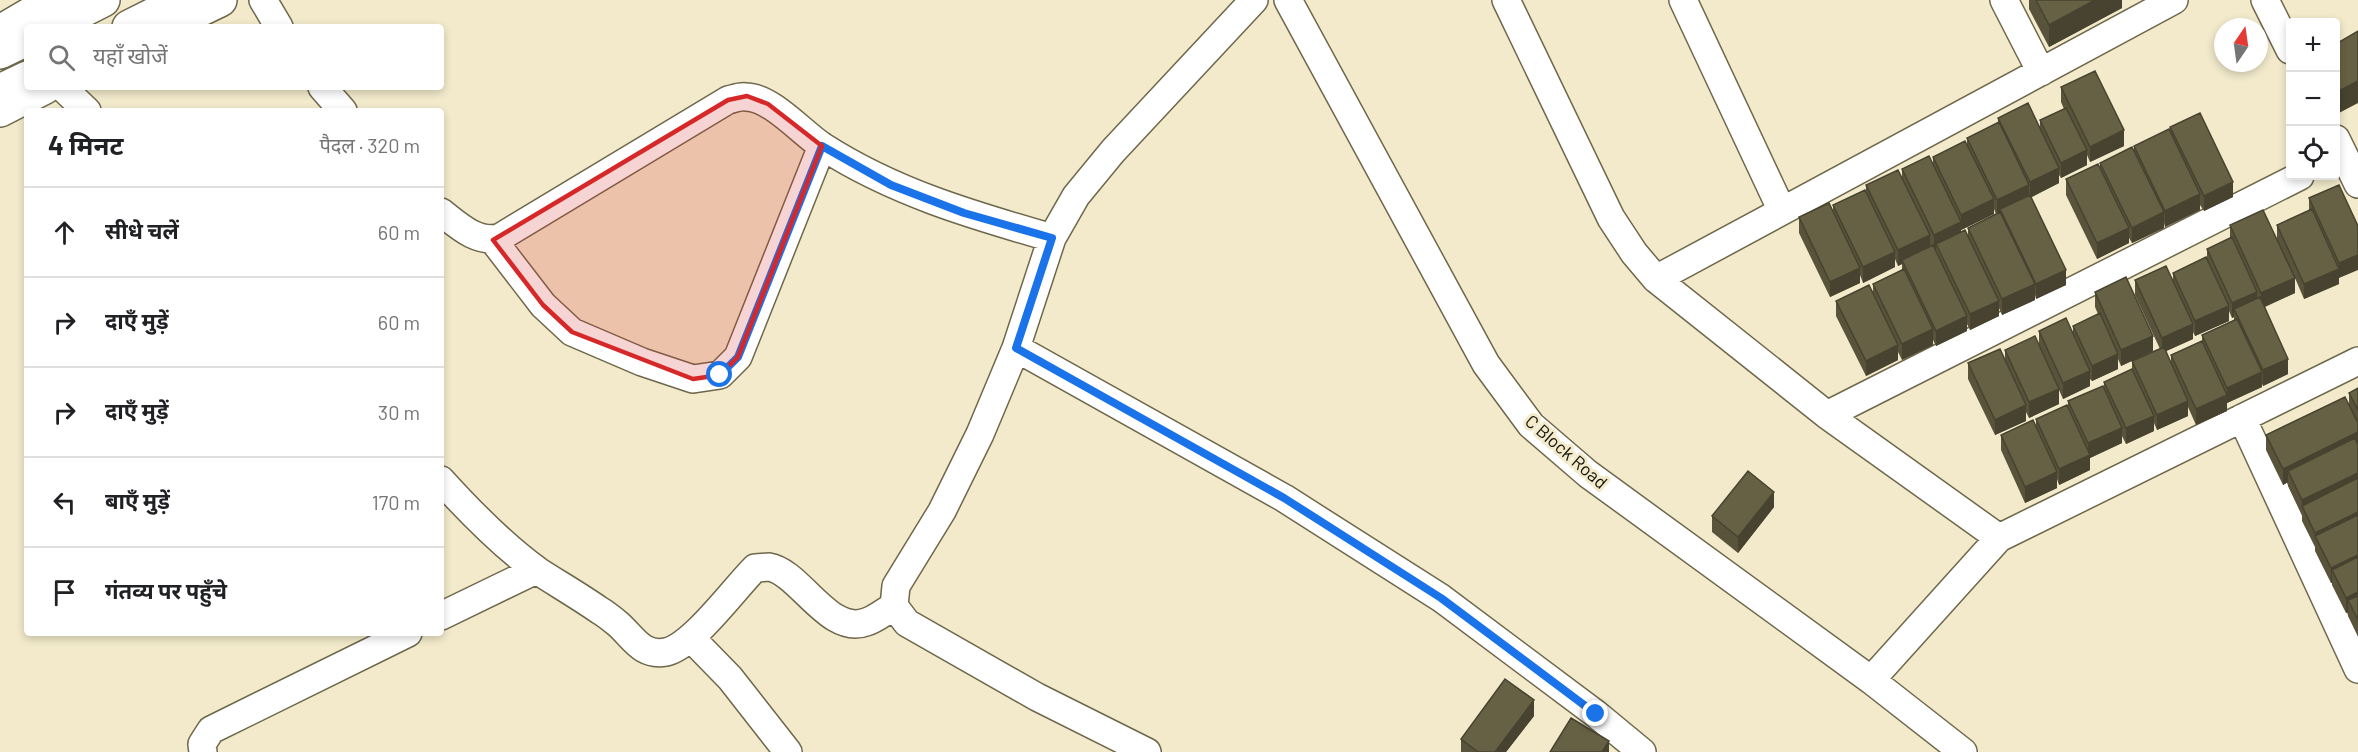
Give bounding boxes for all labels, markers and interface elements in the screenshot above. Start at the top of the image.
north arrow [2214,18,2268,72]
map controls [2286,18,2340,180]
button: + [2286,18,2340,72]
search box [24,24,444,90]
icon: search [45,41,78,74]
text: यहाँ खोजें [93,42,168,68]
button: − [2286,72,2340,126]
button: locate [2286,126,2340,180]
text: 4 मिनट [48,129,124,160]
text: पैदल · 320 m [319,133,420,157]
icon: ahead [48,216,81,249]
text: सीधे चलें [105,217,179,243]
text: 60 m [378,220,420,244]
icon: right [48,306,81,339]
text: दाएँ मुड़ें [105,307,168,333]
text: 60 m [378,310,420,334]
route start [706,361,732,387]
icon: right [48,396,81,429]
text: दाएँ मुड़ें [105,397,168,423]
text: 30 m [378,400,420,424]
street label: C Block Road [1521,410,1612,493]
icon: left [48,486,81,519]
text: बाएँ मुड़ें [105,487,170,513]
text: 170 m [372,490,420,514]
icon: arrive [48,576,81,609]
text: गंतव्य पर पहुँचे [105,577,227,603]
route end [1582,700,1608,726]

